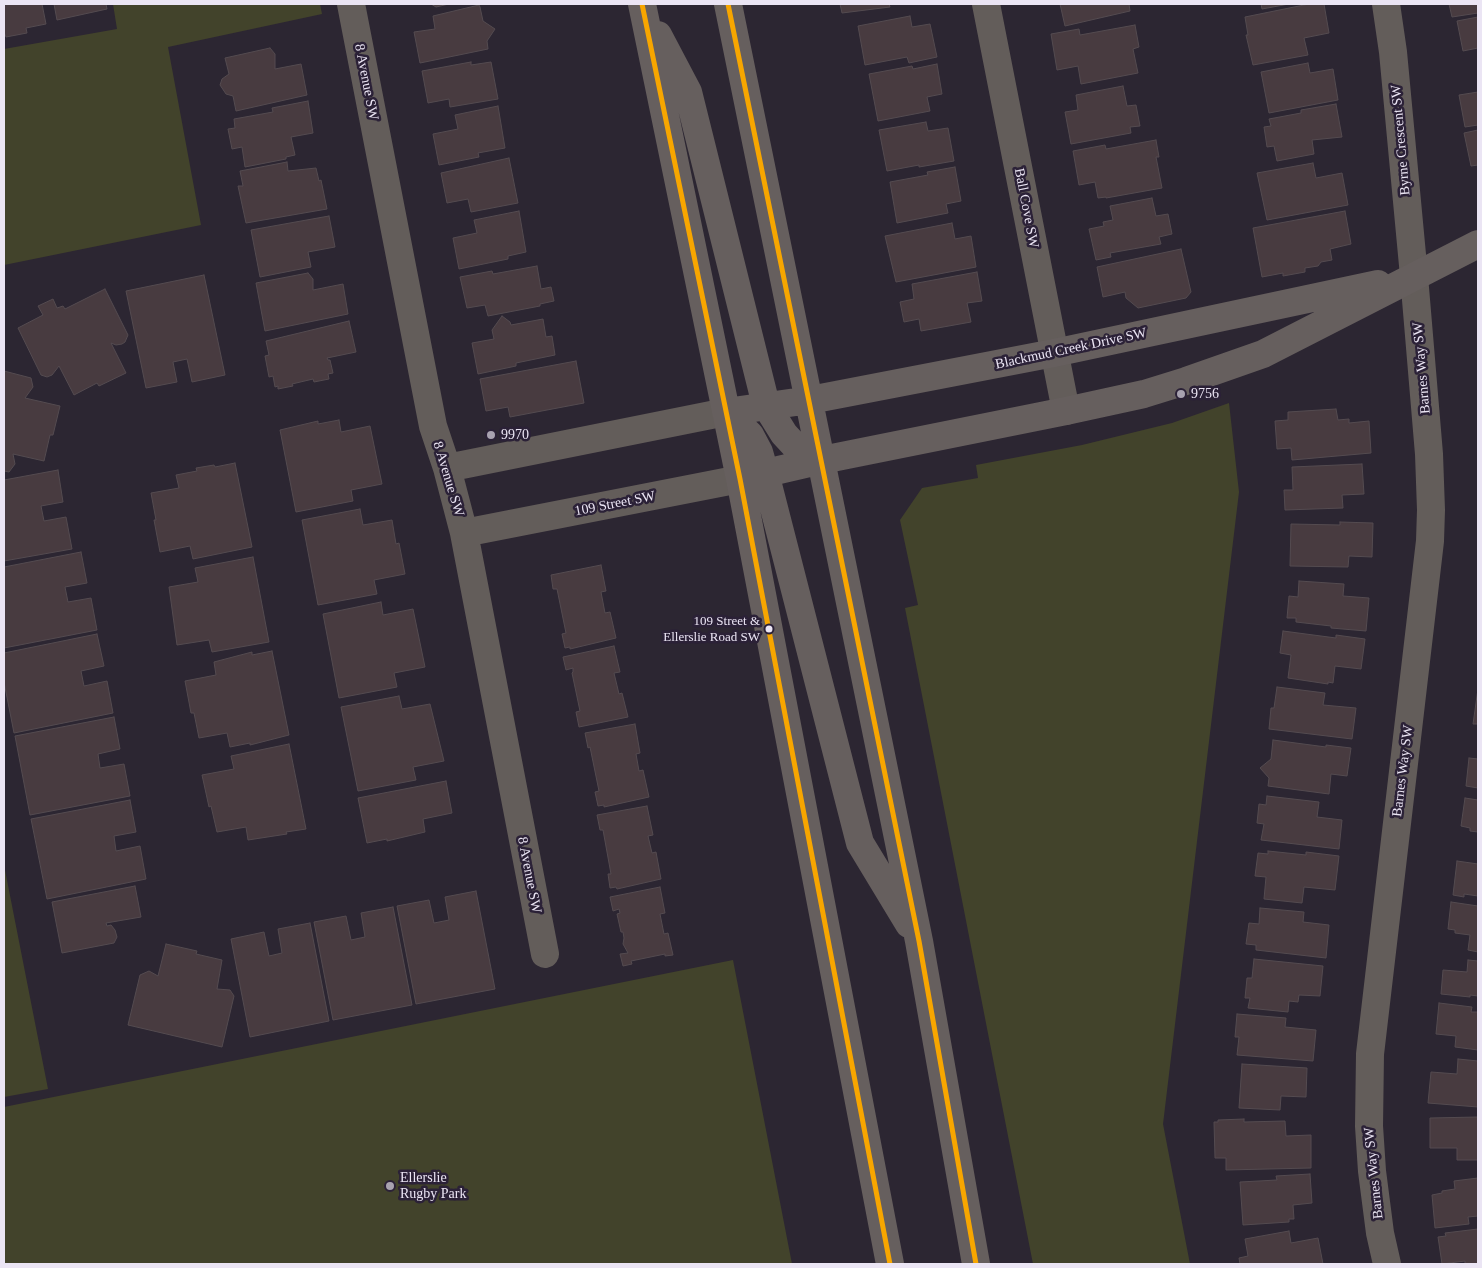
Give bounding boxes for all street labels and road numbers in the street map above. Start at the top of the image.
street label: 8 Avenue SW [350,42,382,122]
street label: Byrne Crescent SW [1388,84,1414,196]
street label: Ball Cove SW [1010,167,1042,249]
street label: Barnes Way SW [1410,321,1434,415]
street label: Blackmud Creek Drive SW [994,325,1148,373]
street label: 8 Avenue SW [429,439,467,519]
street label: 109 Street SW [573,488,657,520]
street label: Barnes Way SW [1389,724,1417,818]
street label: 8 Avenue SW [513,835,545,915]
street label: Barnes Way SW [1361,1126,1387,1220]

